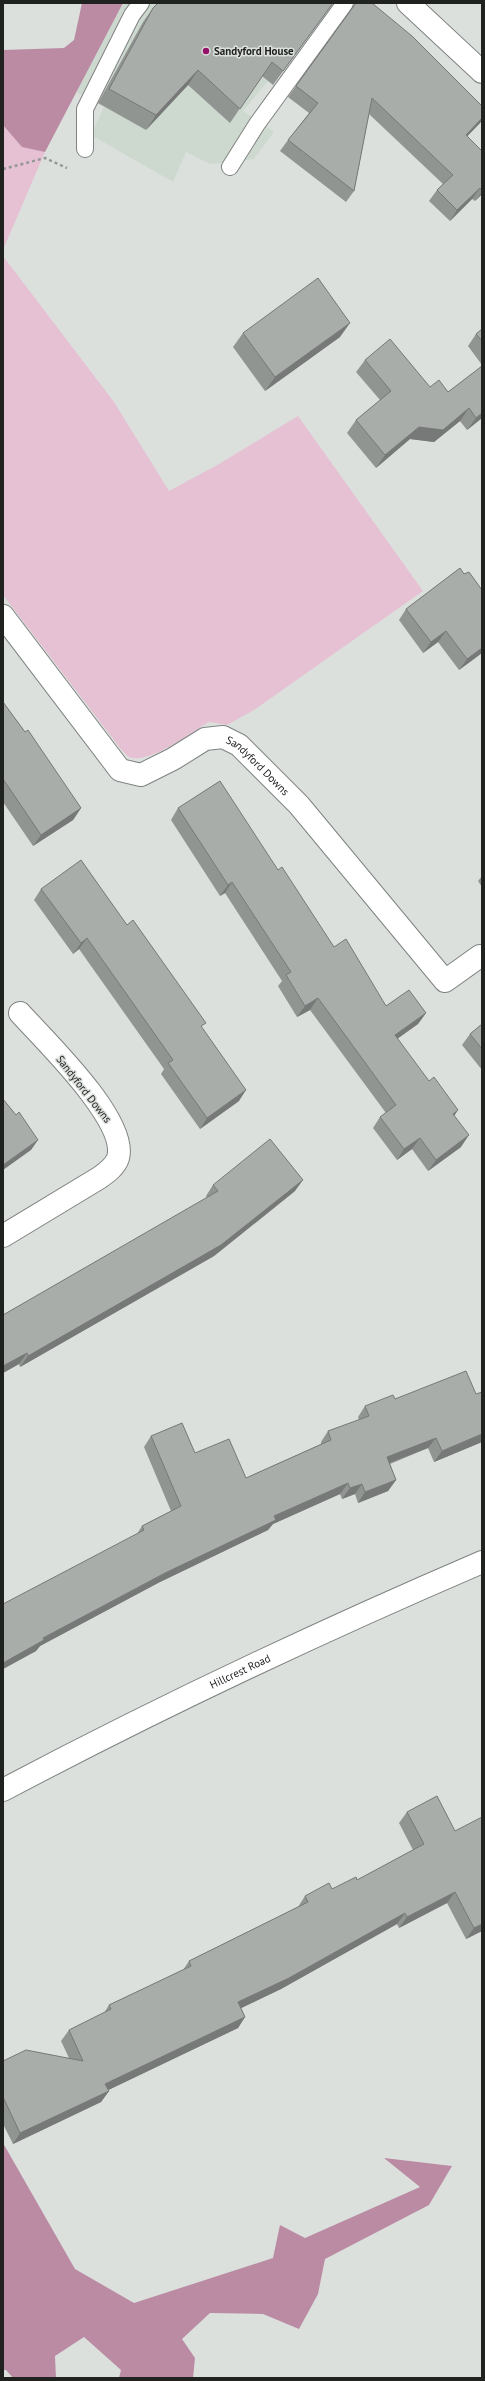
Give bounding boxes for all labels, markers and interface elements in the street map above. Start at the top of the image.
place label: Sandyford House [214,44,294,58]
marker: Sandyford House [201,46,211,56]
street label: Sandyford Downs [224,733,293,799]
street label: Sandyford Downs [53,1052,115,1126]
street label: Hillcrest Road [207,1651,273,1692]

